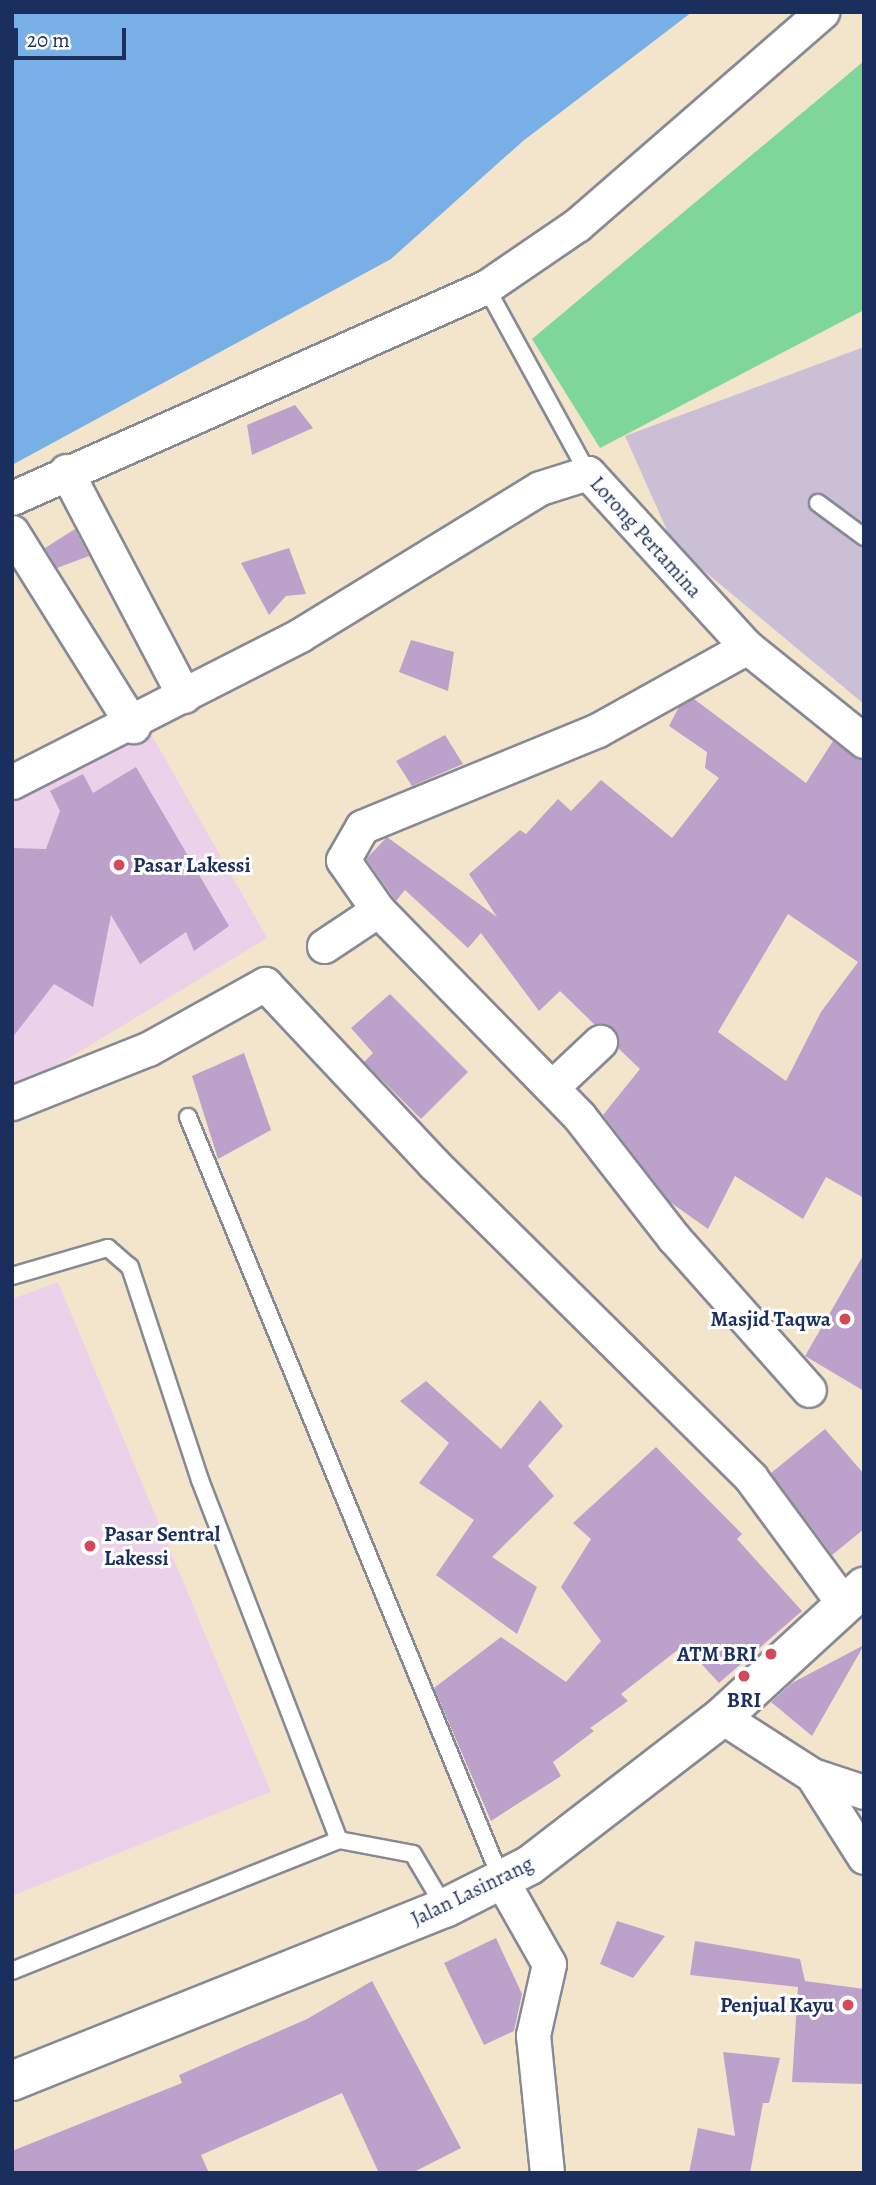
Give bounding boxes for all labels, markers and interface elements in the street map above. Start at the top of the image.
scale bar [18,14,130,58]
text: 20 m [27,26,70,54]
street label: Lorong Pertamina [585,471,707,603]
place label: Pasar Lakessi [133,852,251,878]
marker: Pasar Lakessi [111,857,127,873]
place label: Masjid Taqwa [711,1306,831,1332]
marker: Masjid Taqwa [837,1311,853,1327]
place label: Pasar Sentral Lakessi [104,1521,220,1571]
marker: Pasar Sentral Lakessi [82,1538,98,1554]
place label: ATM BRI [677,1641,757,1667]
marker: ATM BRI [763,1646,779,1662]
marker: BRI [736,1668,752,1684]
place label: BRI [727,1687,761,1713]
street label: Jalan Lasinrang [407,1851,537,1931]
place label: Penjual Kayu [720,1992,834,2018]
marker: Penjual Kayu [840,1997,856,2013]

